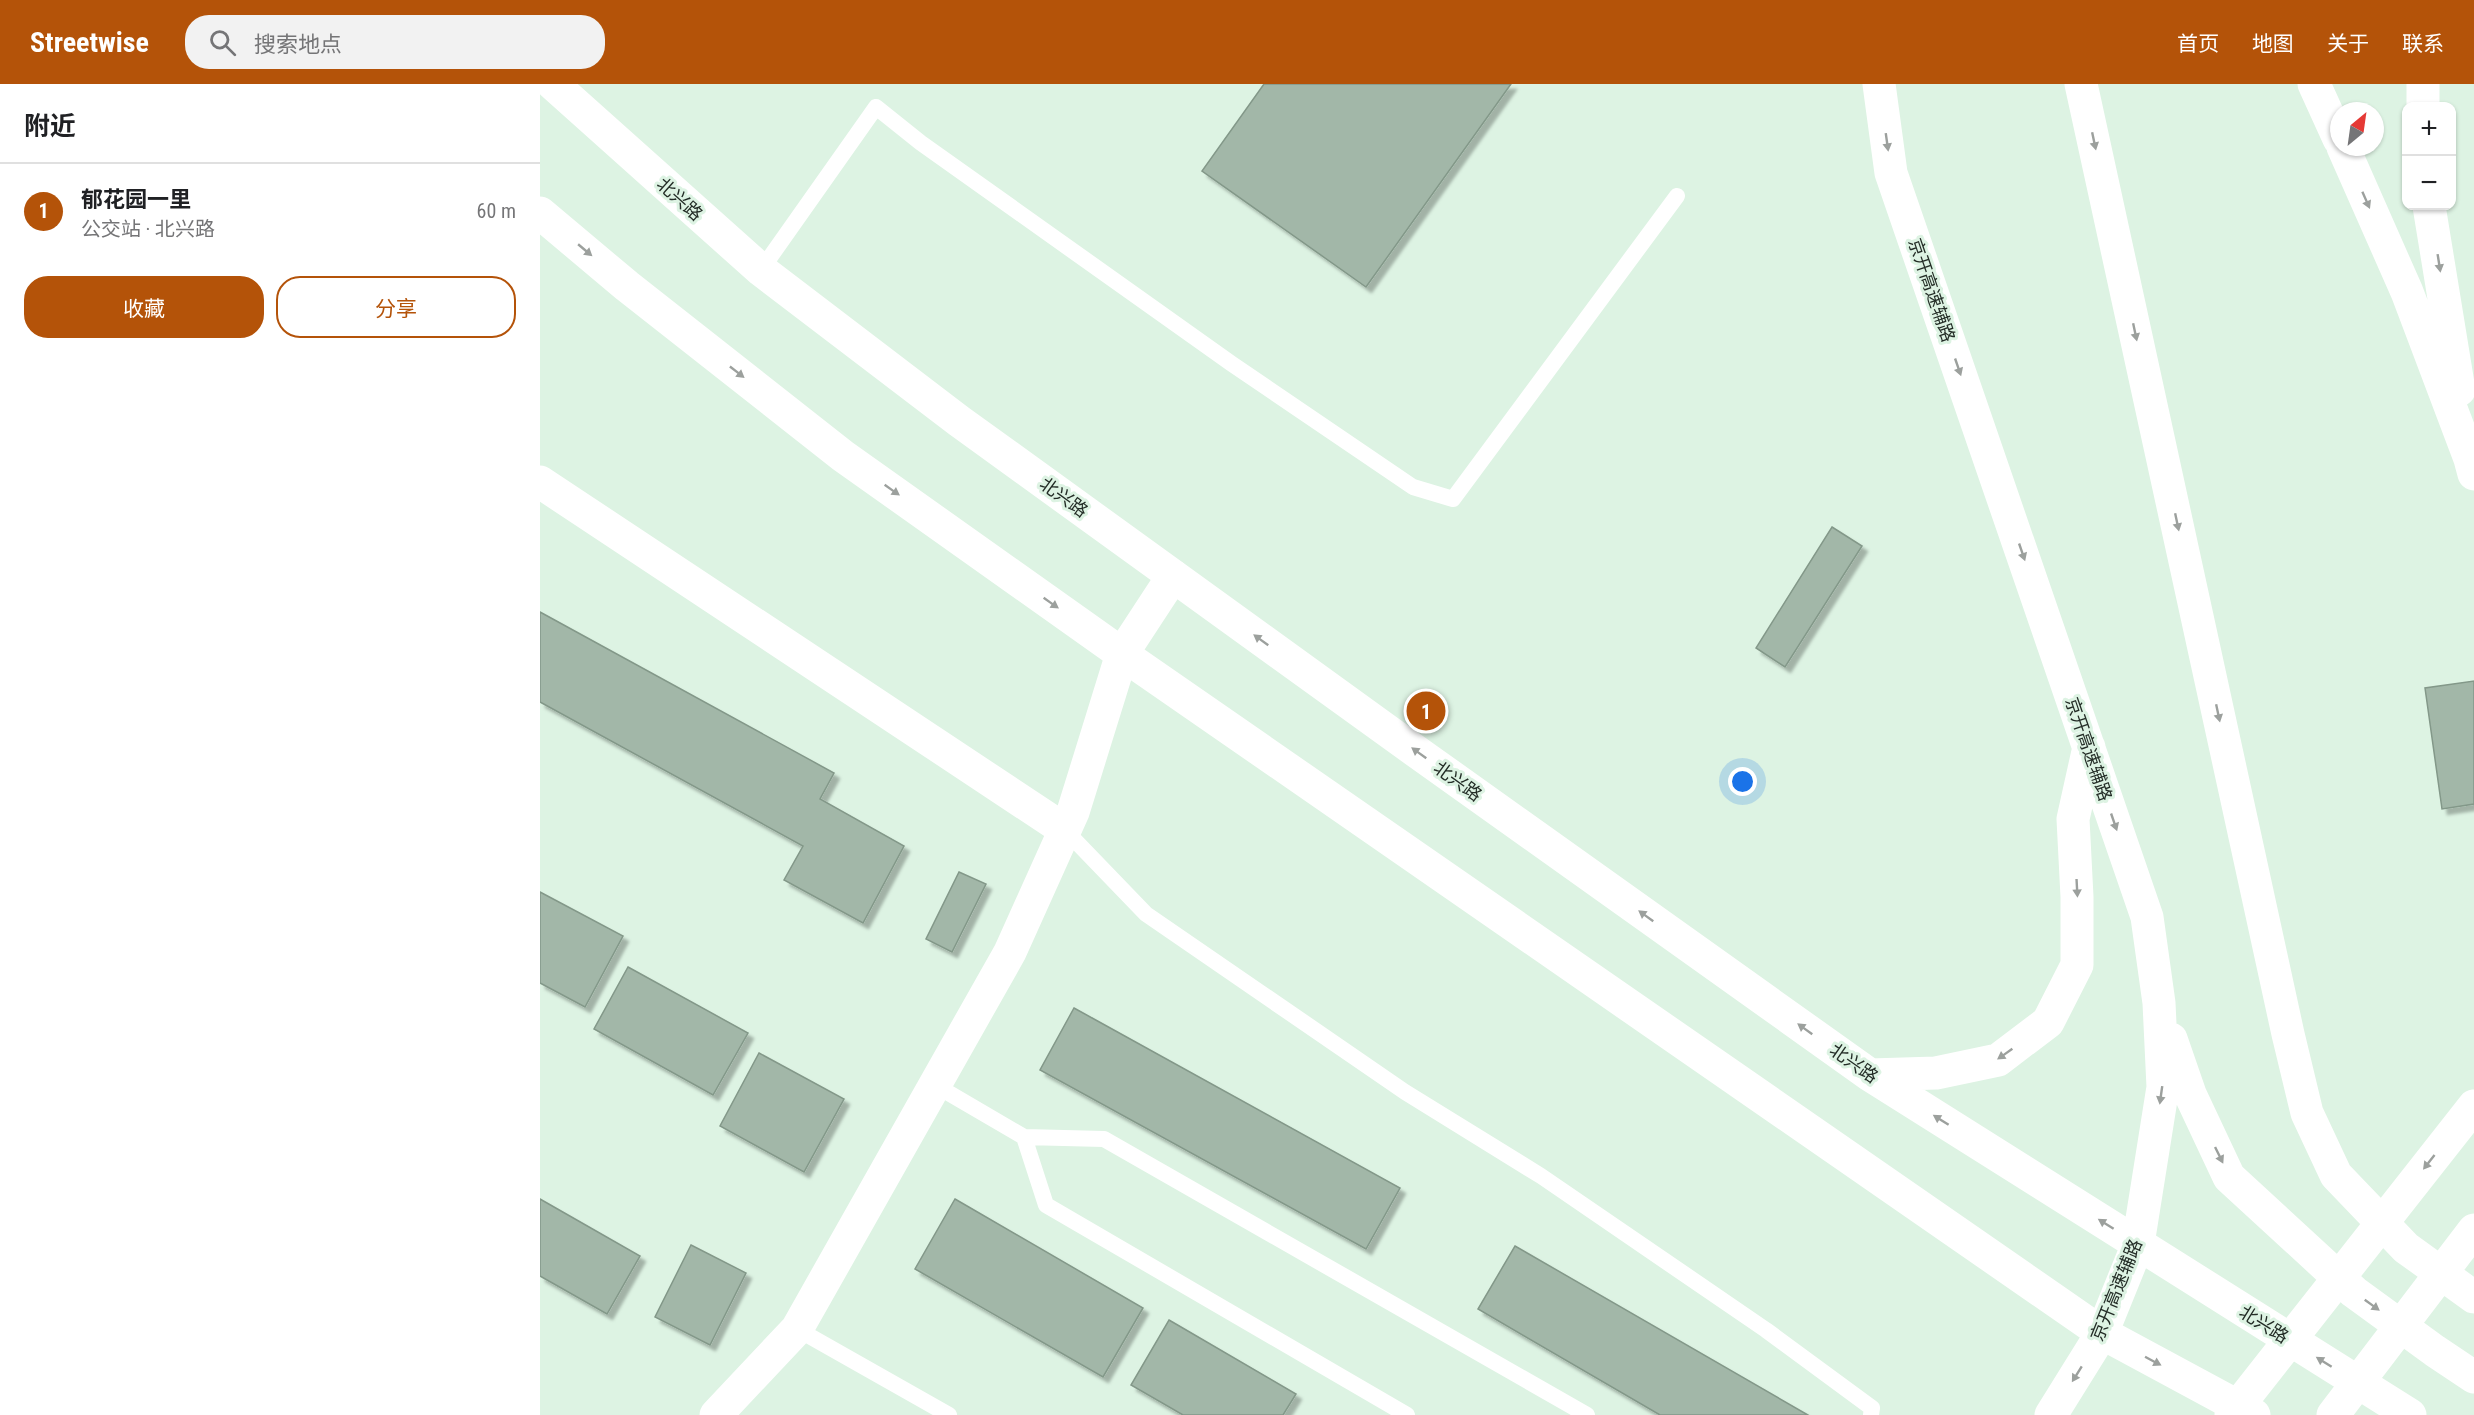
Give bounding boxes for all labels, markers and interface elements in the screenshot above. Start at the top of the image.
search box [185,15,605,69]
text: Streetwise [30,26,149,59]
icon: search [206,26,239,59]
text: 搜索地点 [254,32,342,57]
text: 首页 [2177,32,2219,56]
text: 地图 [2252,32,2294,56]
text: 关于 [2327,32,2369,56]
text: 联系 [2402,32,2444,56]
north arrow [2330,102,2384,156]
map controls [2402,102,2456,210]
button: + [2402,102,2456,156]
text: 附近 [24,111,76,141]
one-way arrow [2090,132,2099,151]
one-way arrow [1882,133,1891,152]
button: − [2402,156,2456,210]
street label: 北兴路 [653,173,707,225]
text: 郁花园一里 [81,187,191,212]
one-way arrow [2362,192,2371,209]
text: 1 [38,199,49,223]
text: 60 m [477,199,516,223]
text: 公交站 · 北兴路 [81,217,215,241]
street label: 京开高速辅路 [1904,236,1960,344]
one-way arrow [577,243,592,256]
one-way arrow [2434,254,2443,273]
button: 收藏 [24,276,264,338]
button: 分享 [276,276,516,338]
one-way arrow [2131,322,2141,341]
one-way arrow [1954,359,1964,377]
one-way arrow [729,366,745,379]
street label: 北兴路 [1036,473,1092,521]
one-way arrow [883,484,899,496]
one-way arrow [2173,513,2182,532]
one-way arrow [2017,543,2027,561]
one-way arrow [1043,597,1058,609]
one-way arrow [1253,634,1269,646]
pin: 1 [1406,688,1446,734]
street label: 京开高速辅路 [2061,695,2117,803]
one-way arrow [2214,704,2223,723]
one-way arrow [1412,747,1428,759]
street label: 北兴路 [1430,757,1486,805]
your location [1728,767,1757,796]
one-way arrow [2110,813,2120,831]
one-way arrow [2072,878,2081,897]
one-way arrow [1639,910,1655,922]
one-way arrow [1797,1023,1813,1035]
street label: 北兴路 [1826,1039,1882,1087]
one-way arrow [1998,1048,2014,1060]
one-way arrow [2156,1085,2166,1104]
one-way arrow [1933,1115,1949,1126]
one-way arrow [2214,1146,2223,1163]
one-way arrow [2423,1155,2435,1170]
one-way arrow [2098,1219,2114,1230]
street label: 京开高速辅路 [2086,1236,2146,1344]
one-way arrow [2364,1298,2379,1310]
street label: 北兴路 [2236,1301,2292,1347]
one-way arrow [2145,1356,2162,1366]
one-way arrow [2316,1356,2333,1367]
one-way arrow [2071,1366,2082,1382]

